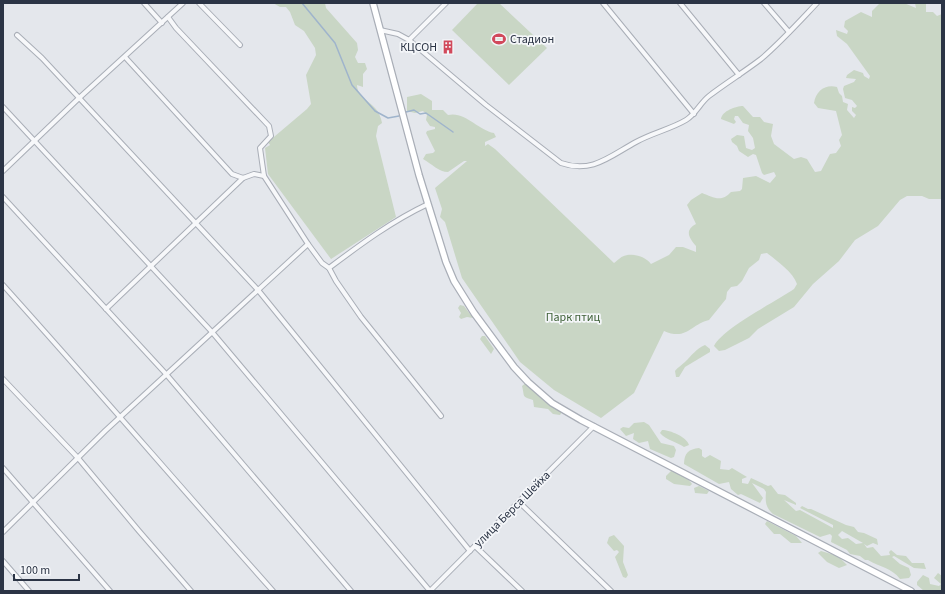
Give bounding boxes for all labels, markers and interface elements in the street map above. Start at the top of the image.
sports icon: Стадион [491,31,507,47]
place label: Стадион [510,31,554,48]
place label: КЦСОН [400,39,437,56]
building icon: КЦСОН [440,39,456,55]
park label: Парк птиц [546,309,601,326]
street label: улица Берса Шейха [470,467,554,551]
scale bar [14,556,79,582]
text: 100 m [20,562,50,579]

